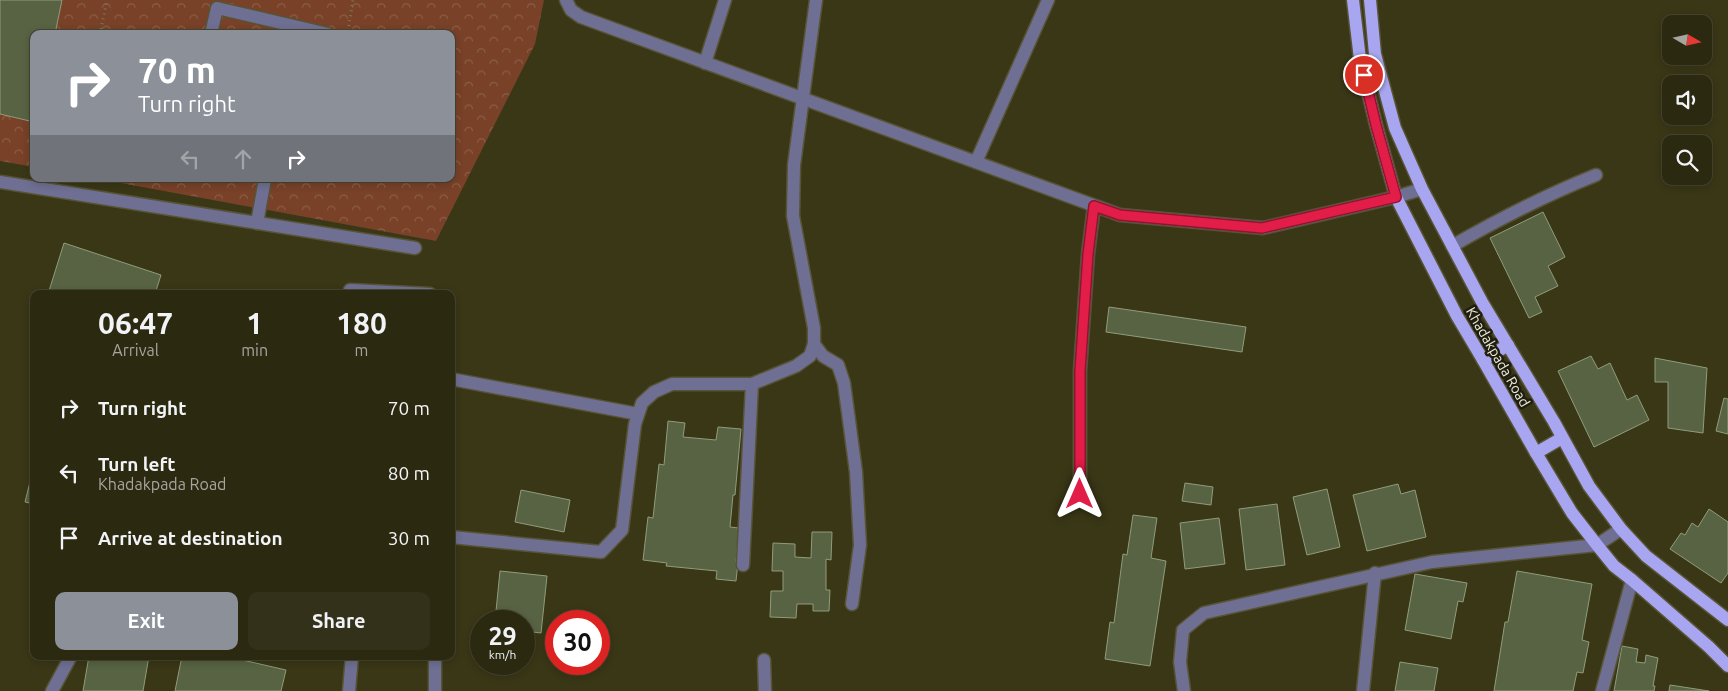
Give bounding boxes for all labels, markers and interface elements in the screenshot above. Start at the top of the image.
north arrow [1662,15,1712,65]
map controls [1662,15,1712,185]
icon: right [55,50,120,115]
text: 70 m [138,50,216,90]
pin [1343,54,1385,96]
icon: arrive [1350,61,1378,89]
button: sound [1662,75,1712,125]
text: Turn right [138,91,236,116]
button: search [1662,135,1712,185]
icon: left [176,145,204,173]
icon: ahead [229,145,257,173]
icon: right [282,145,310,173]
street label: Khadakpada Road [1463,304,1533,410]
text: 06:47 [98,306,173,340]
text: 1 [246,306,263,340]
text: 180 [336,306,387,340]
text: Arrival [112,341,159,359]
text: min [241,341,268,359]
text: m [355,341,368,359]
icon: right [55,394,83,422]
text: Turn right [98,397,186,419]
text: 70 m [388,397,430,419]
text: Turn left [98,453,176,475]
icon: left [55,459,83,487]
text: 80 m [388,462,430,484]
position arrow [1053,467,1105,519]
text: Khadakpada Road [98,475,226,493]
icon: arrive [55,524,83,552]
text: Arrive at destination [98,527,283,549]
text: 30 m [388,527,430,549]
button: Exit [55,592,238,650]
button: Share [248,592,430,650]
speed limit sign: 30 [545,610,610,675]
text: 29 [488,622,517,650]
text: km/h [489,648,516,661]

